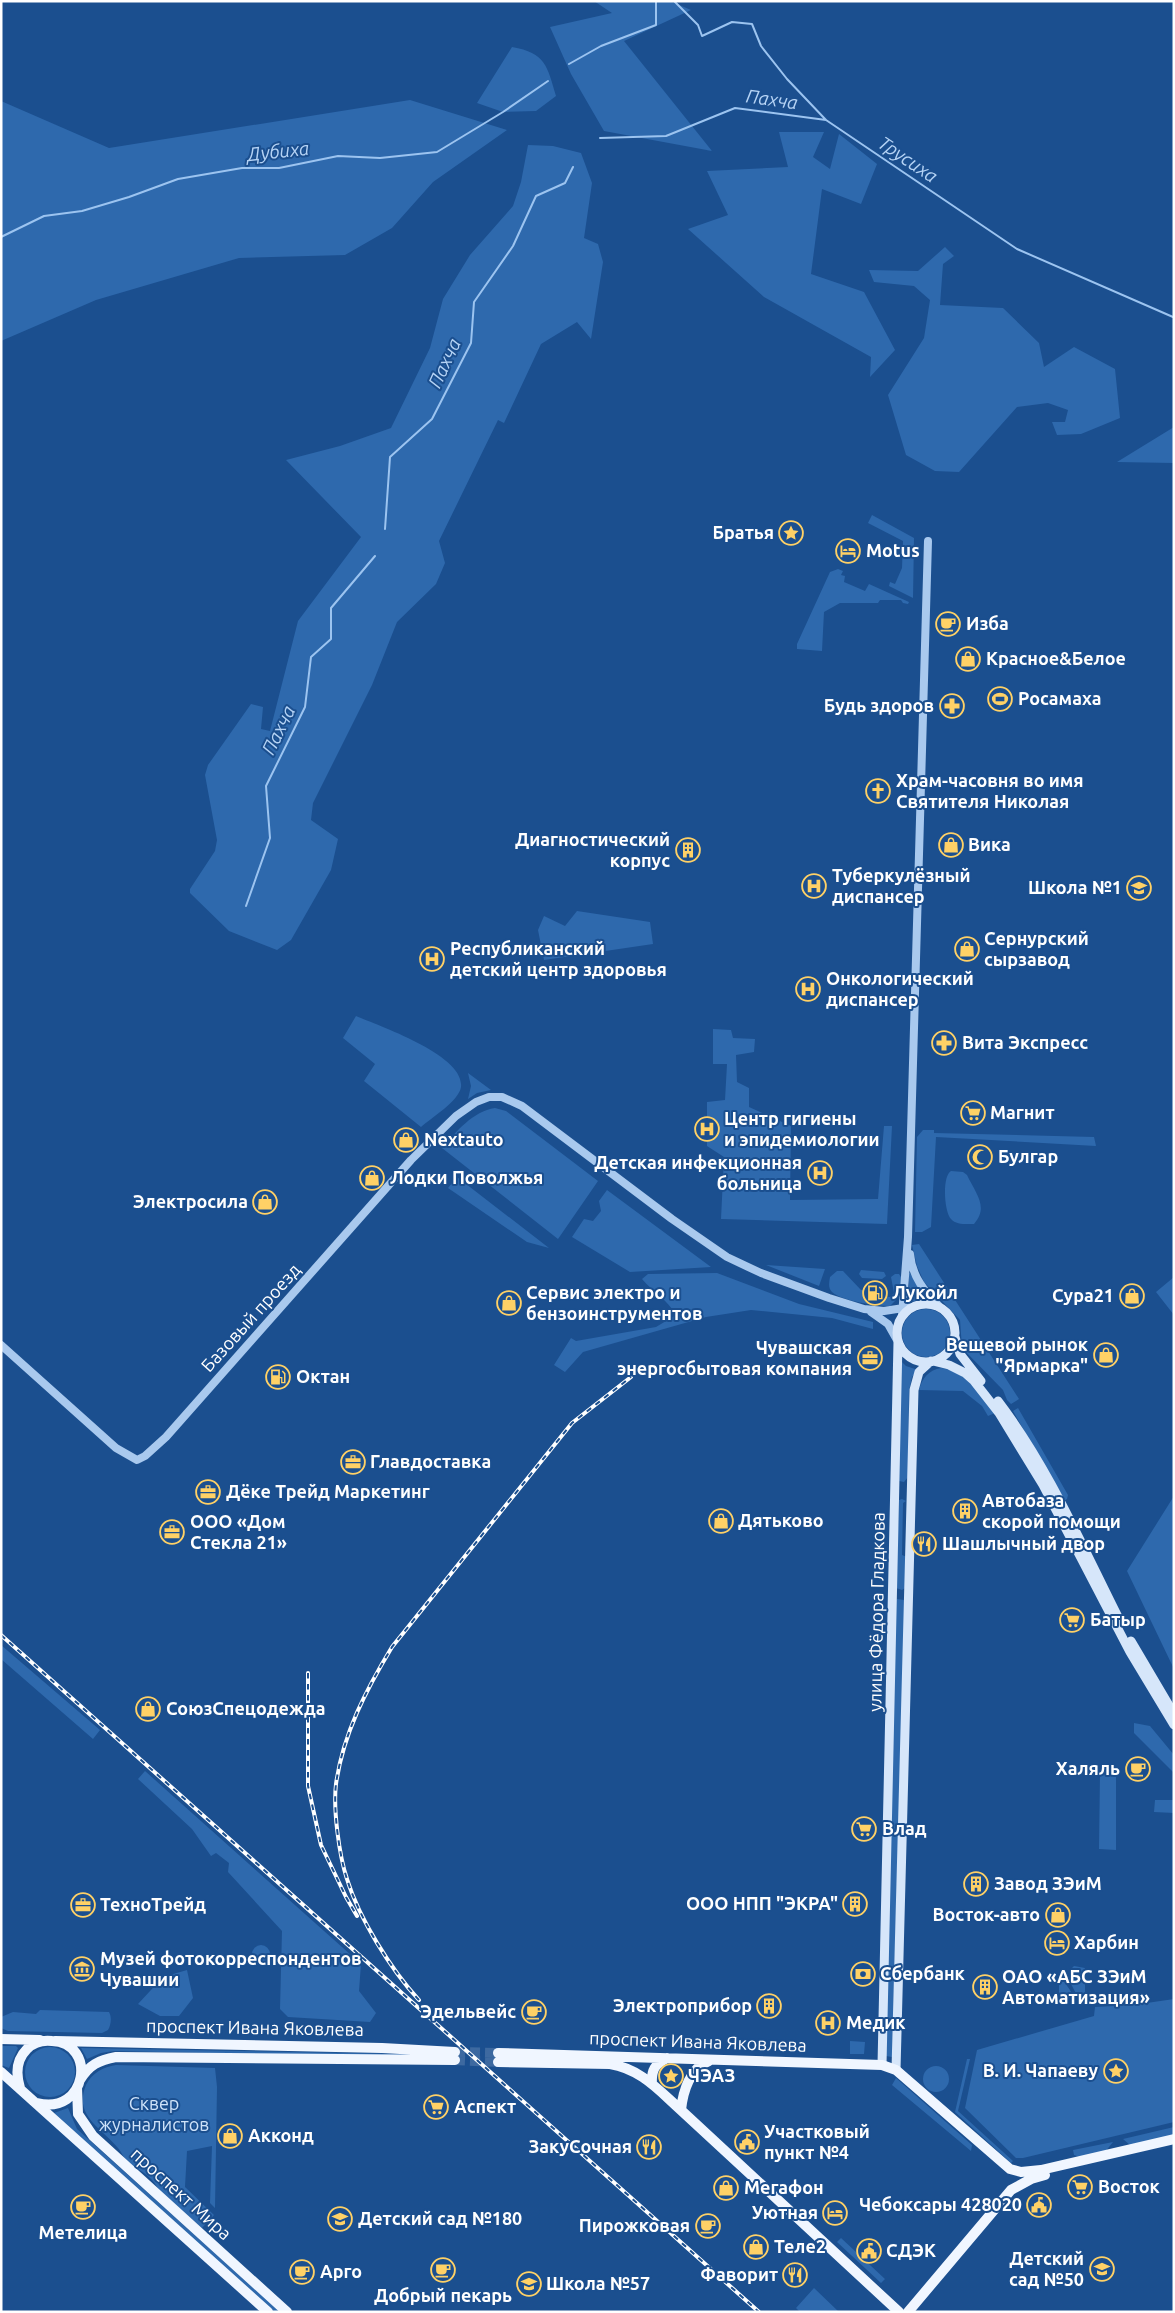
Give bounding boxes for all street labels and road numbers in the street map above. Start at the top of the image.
street label: Базовый проезд [197,1259,304,1375]
street label: улица Фёдора Гладкова [864,1512,888,1712]
street label: проспект Ивана Яковлева [146,2015,364,2039]
street label: проспект Ивана Яковлева [589,2027,807,2055]
street label: проспект Мира [128,2143,236,2243]

